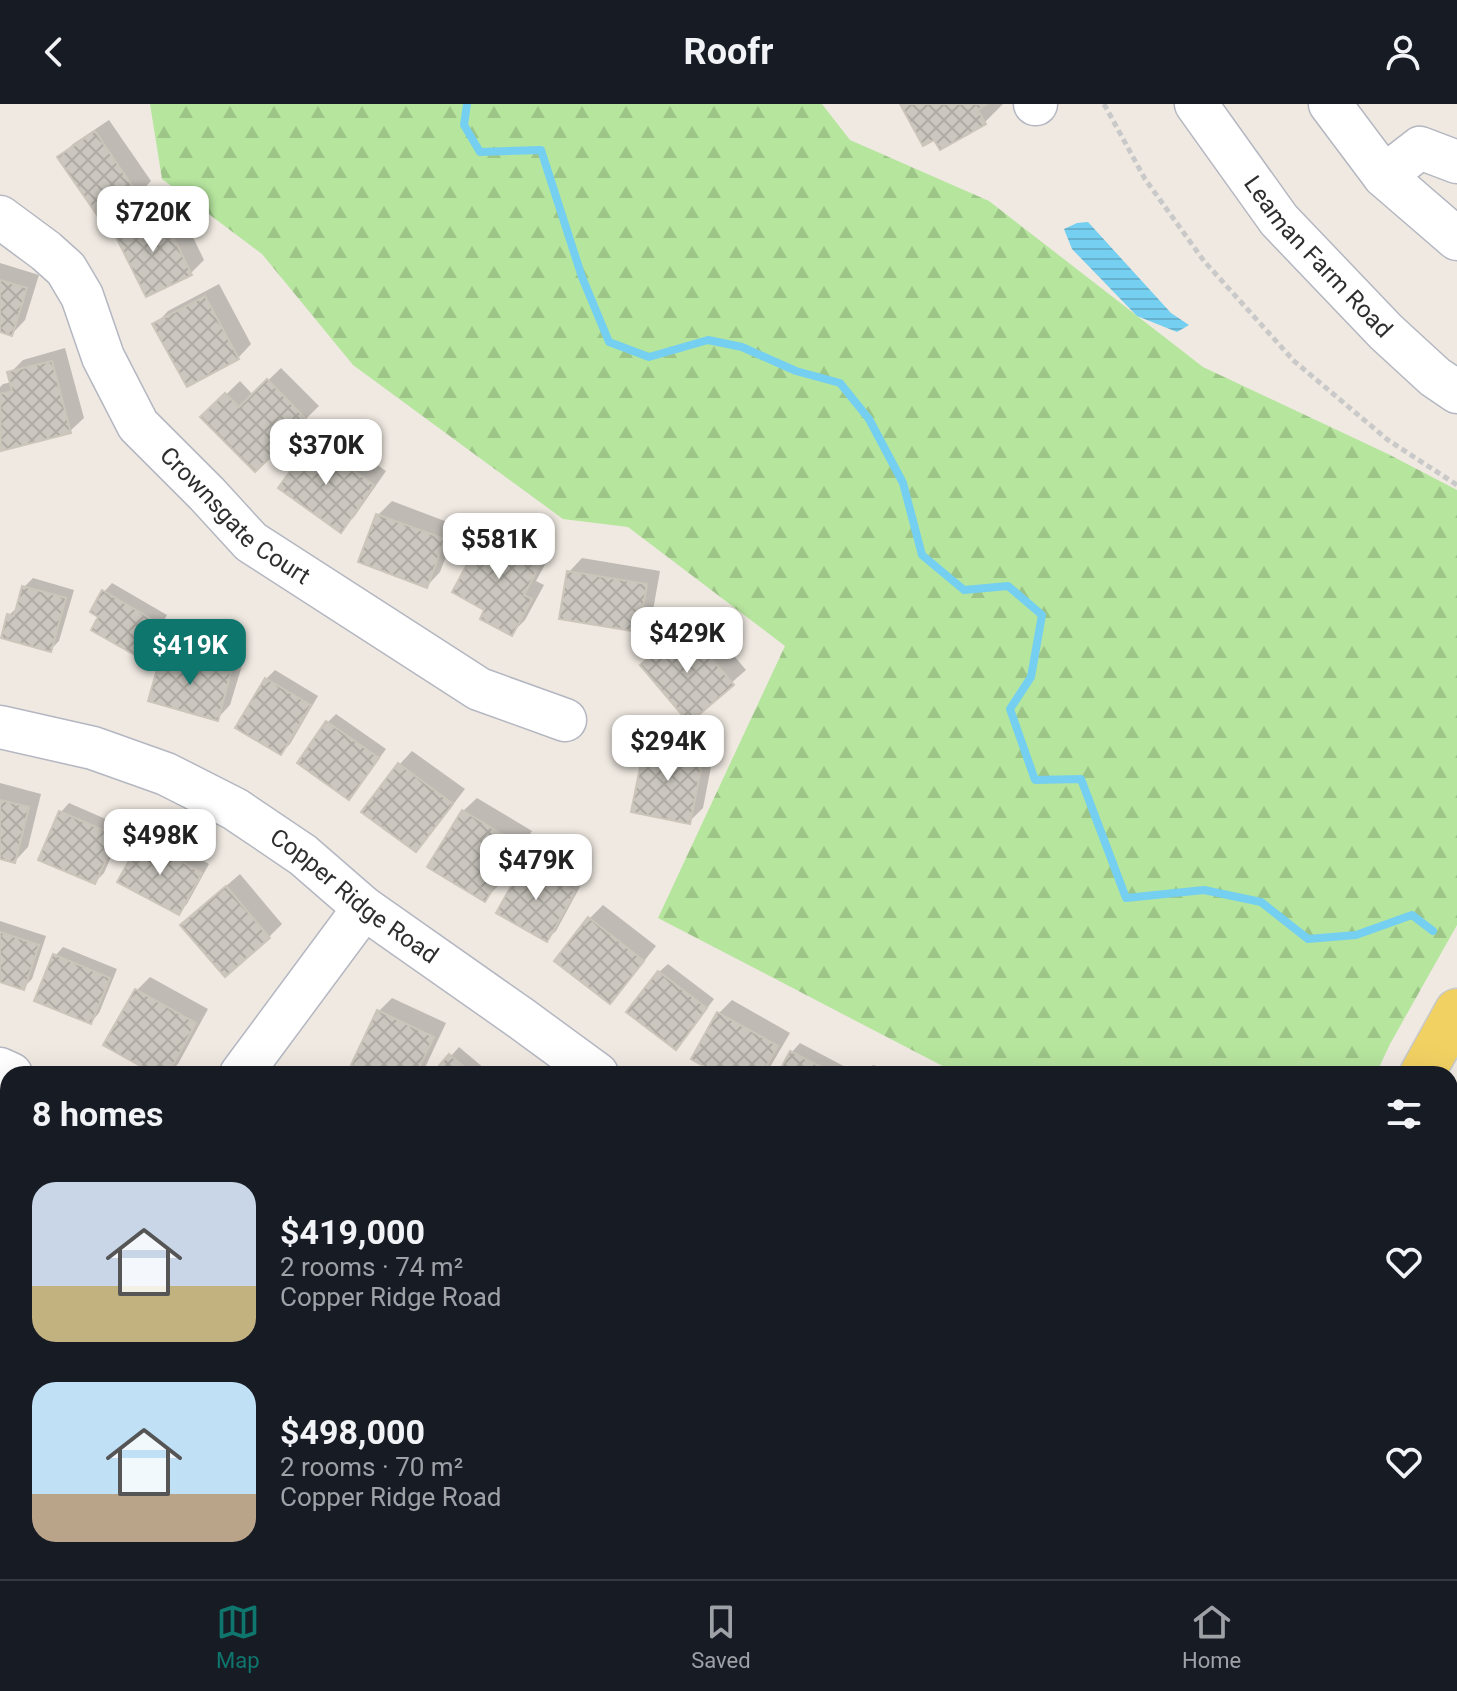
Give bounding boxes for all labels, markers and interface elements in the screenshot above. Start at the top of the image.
icon: back [32,30,76,74]
icon: person [1381,30,1425,74]
text: Roofr [684,31,773,73]
street label: Leaman Farm Road [1238,171,1398,344]
pin: $720K [97,186,209,254]
text: $720K [115,197,191,227]
pin: $370K [270,419,382,487]
text: $370K [288,430,364,460]
street label: Crownsgate Court [154,441,315,590]
pin: $581K [443,513,555,581]
text: $581K [461,524,537,554]
pin: $429K [631,607,743,675]
text: $429K [649,618,725,648]
pin: $419K [134,619,246,687]
text: $419K [152,630,228,660]
pin: $294K [612,715,724,783]
text: $294K [630,726,706,756]
pin: $498K [104,809,216,877]
text: $498K [122,820,198,850]
street label: Copper Ridge Road [265,823,443,970]
pin: $479K [480,834,592,902]
text: $479K [498,845,574,875]
icon: filters [1382,1092,1426,1136]
text: 8 homes [32,1094,163,1134]
text: $419,000 [280,1212,425,1252]
icon: home [96,1214,192,1310]
icon: heart [1382,1240,1426,1284]
text: 2 rooms · 74 m² [280,1252,463,1282]
text: Copper Ridge Road [280,1282,502,1312]
text: $498,000 [280,1412,425,1452]
icon: home [96,1414,192,1510]
icon: heart [1382,1440,1426,1484]
text: 2 rooms · 70 m² [280,1452,463,1482]
text: Copper Ridge Road [280,1482,502,1512]
tab: Map [216,1600,260,1673]
tab: Saved [691,1600,751,1673]
tab: Home [1182,1600,1241,1673]

